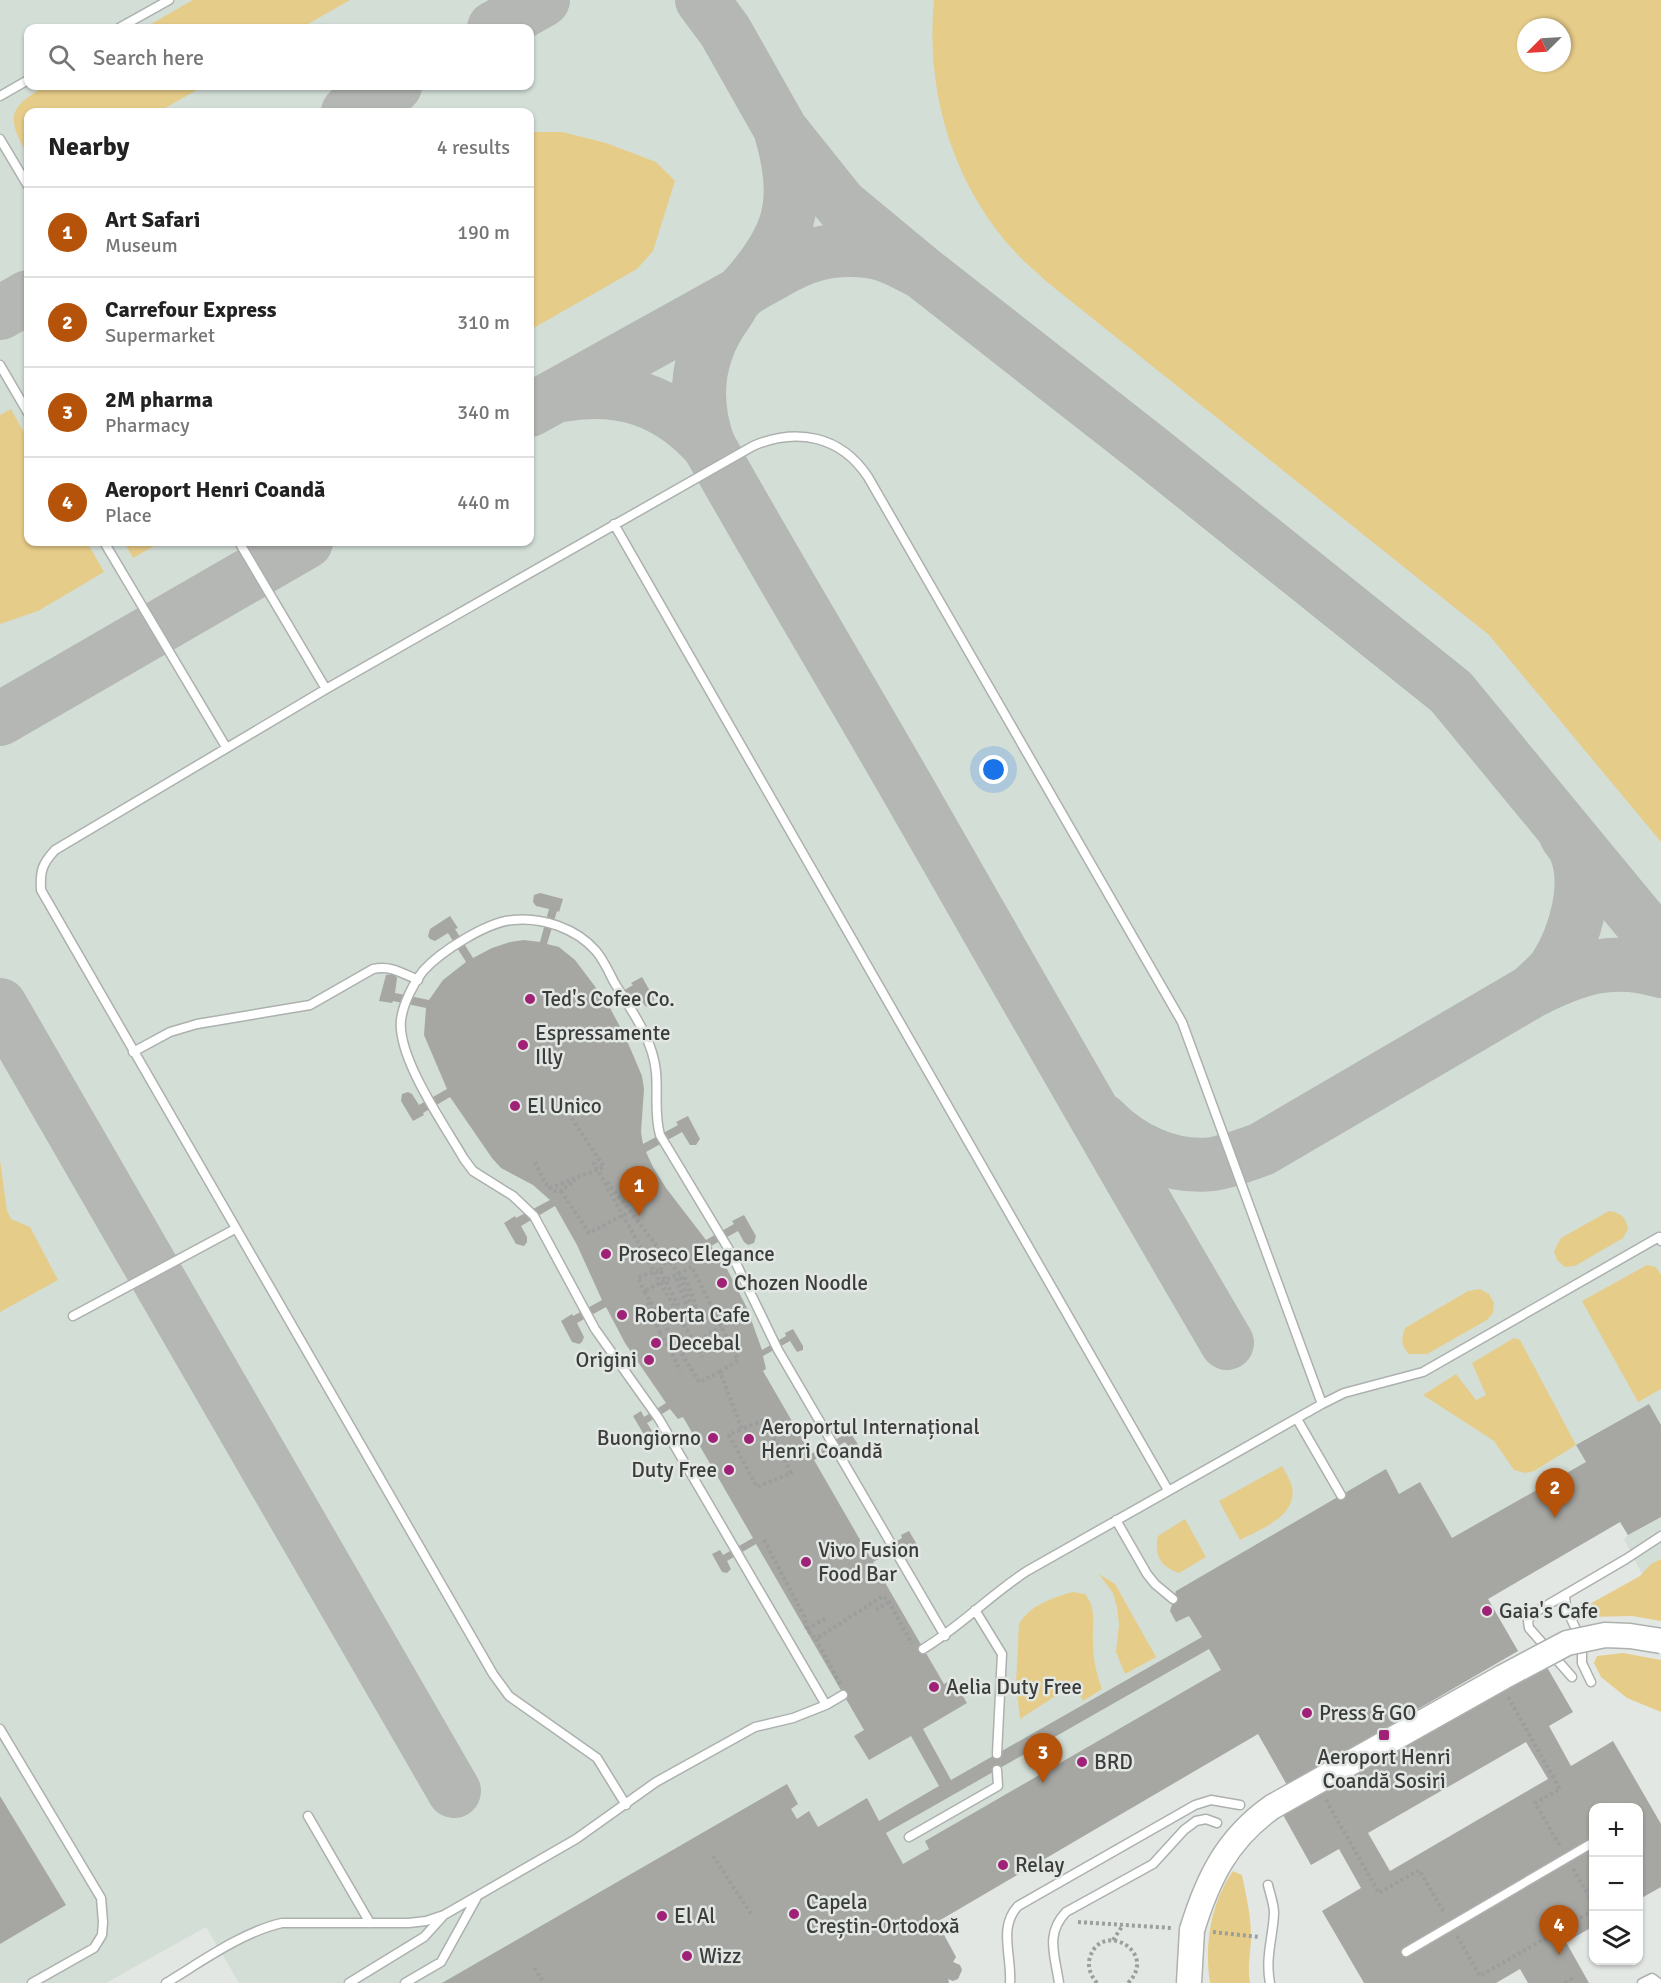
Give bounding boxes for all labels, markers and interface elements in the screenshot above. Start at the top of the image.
north arrow [1517,18,1571,72]
search box [24,24,534,90]
icon: search [45,41,78,74]
text: Search here [93,44,204,71]
text: Nearby [48,131,129,163]
text: 4 results [437,135,510,160]
text: Art Safari [105,206,200,233]
text: 1 [62,220,73,245]
text: 190 m [457,220,510,245]
text: Museum [105,233,178,258]
text: Carrefour Express [105,296,277,323]
text: 2 [62,310,73,335]
text: 310 m [457,310,510,335]
text: Supermarket [105,323,215,348]
text: 2M pharma [105,386,213,413]
text: 3 [62,400,73,425]
text: 340 m [457,400,510,425]
text: Pharmacy [105,413,190,438]
text: Aeroport Henri Coandă [105,476,325,503]
text: 4 [62,490,73,515]
text: 440 m [457,490,510,515]
text: Place [105,503,152,528]
your location [979,755,1008,784]
place label: Ted's Cofee Co. [542,986,675,1012]
marker: Ted's Cofee Co. [523,992,537,1006]
place label: Espressamente Illy [535,1020,670,1070]
marker: Espressamente Illy [516,1038,530,1052]
place label: El Unico [527,1093,602,1119]
marker: El Unico [508,1099,522,1113]
pin: 1 [620,1166,658,1216]
place label: Proseco Elegance [618,1241,775,1267]
marker: Proseco Elegance [599,1247,613,1261]
place label: Chozen Noodle [734,1270,868,1296]
marker: Chozen Noodle [715,1276,729,1290]
place label: Roberta Cafe [634,1302,750,1328]
marker: Roberta Cafe [615,1308,629,1322]
place label: Decebal [668,1330,740,1356]
marker: Decebal [649,1336,663,1350]
place label: Origini [576,1347,637,1373]
marker: Origini [642,1353,656,1367]
place label: Aeroportul Internațional Henri Coandă [761,1414,980,1464]
place label: Buongiorno [597,1425,701,1451]
marker: Buongiorno [706,1431,720,1445]
marker: Aeroportul Internațional Henri Coandă [742,1432,756,1446]
place label: Duty Free [631,1457,717,1483]
marker: Duty Free [722,1463,736,1477]
pin: 2 [1536,1468,1574,1518]
place label: Vivo Fusion Food Bar [818,1537,920,1587]
marker: Vivo Fusion Food Bar [799,1555,813,1569]
place label: Gaia's Cafe [1499,1598,1598,1624]
marker: Gaia's Cafe [1480,1604,1494,1618]
place label: Aelia Duty Free [946,1674,1082,1700]
marker: Aelia Duty Free [927,1680,941,1694]
place label: Press & GO [1319,1700,1416,1726]
marker: Press & GO [1300,1706,1314,1720]
marker: Aeroport Henri Coandă Sosiri [1377,1728,1391,1742]
pin: 3 [1024,1734,1062,1783]
place label: Aeroport Henri Coandă Sosiri [1317,1744,1451,1794]
place label: BRD [1094,1749,1133,1775]
marker: BRD [1075,1755,1089,1769]
map controls [1589,1803,1643,1965]
button: + [1589,1803,1643,1857]
place label: Relay [1015,1852,1064,1878]
button: − [1589,1857,1643,1911]
marker: Relay [996,1858,1010,1872]
place label: Capela Creștin-Ortodoxă [806,1889,960,1939]
place label: El Al [674,1903,715,1929]
pin: 4 [1540,1906,1578,1955]
marker: Capela Creștin-Ortodoxă [787,1907,801,1921]
marker: El Al [655,1909,669,1923]
button: layers [1589,1911,1643,1965]
place label: Wizz [699,1943,741,1969]
marker: Wizz [680,1949,694,1963]

